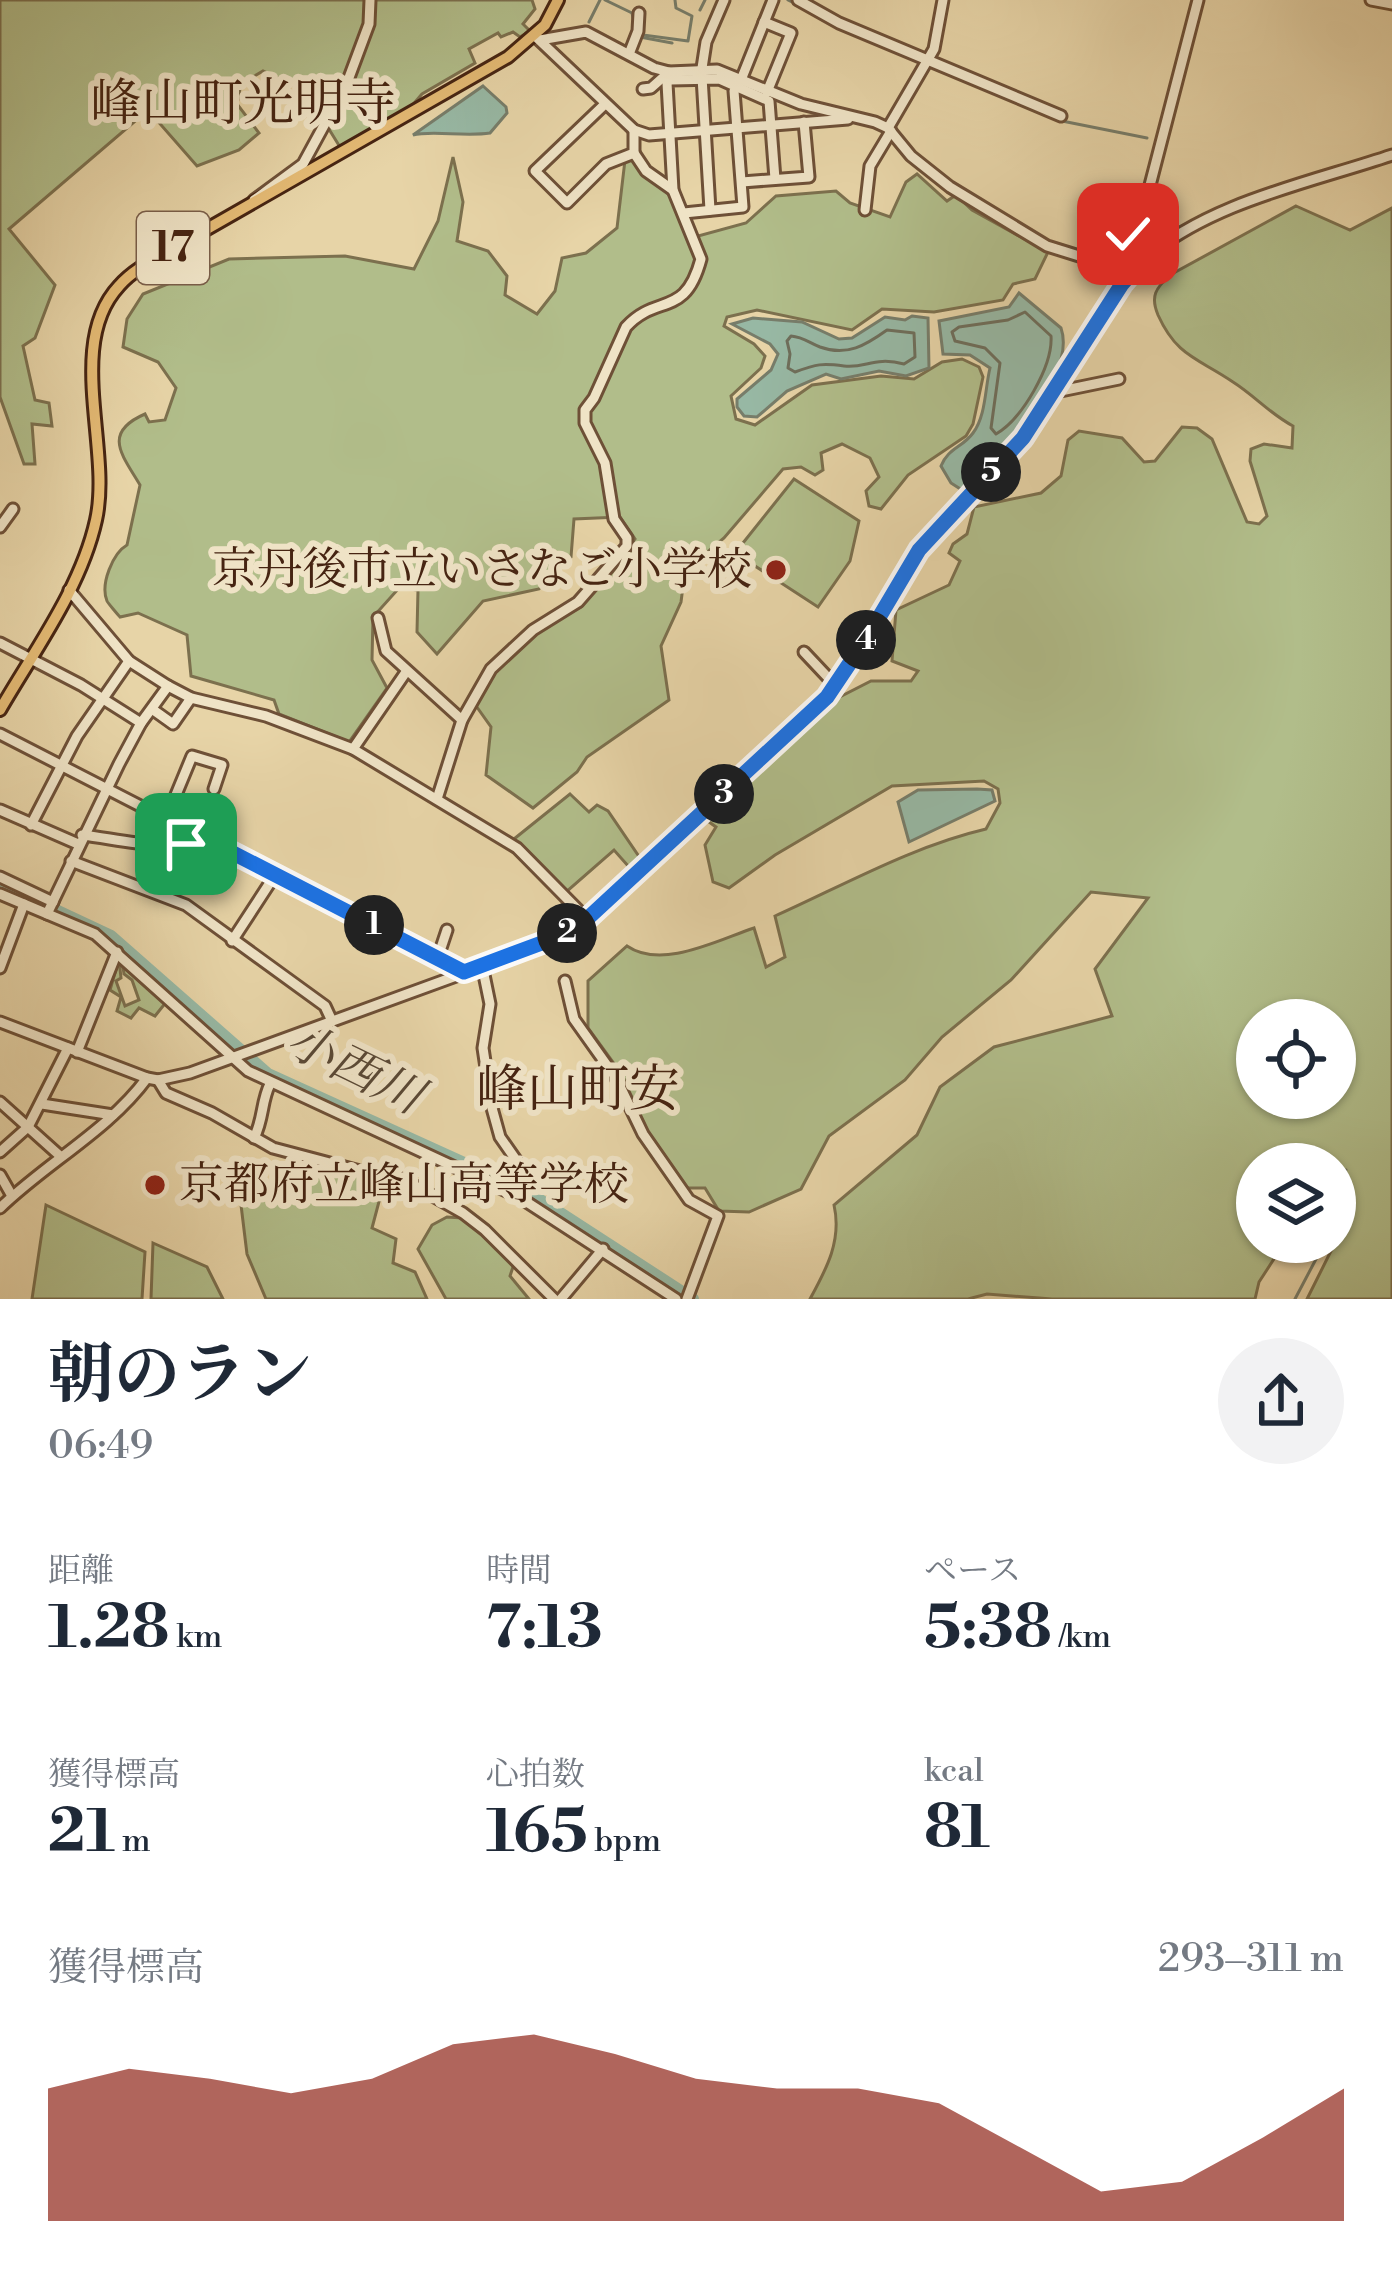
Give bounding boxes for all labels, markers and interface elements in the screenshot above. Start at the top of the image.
district label: 峰山町光明寺 [90,73,396,137]
pin [1077,183,1179,285]
icon: check [1095,201,1161,267]
road number: 17 [137,212,209,284]
pin: 5 [961,442,1021,502]
text: 5 [981,451,1001,492]
place label: 京丹後市立いさなご小学校 [212,542,752,599]
marker: 京丹後市立いさなご小学校 [763,557,789,583]
pin: 4 [836,610,896,670]
text: 4 [855,619,877,660]
pin: 3 [694,764,754,824]
text: 3 [714,773,734,814]
pin [135,793,237,895]
icon: arrive [153,811,219,877]
pin: 1 [344,895,404,955]
pin: 2 [537,903,597,963]
text: 1 [366,904,382,945]
text: 2 [557,912,577,953]
map controls [1236,999,1356,1263]
button: locate [1236,999,1356,1119]
water label: 小西川 [276,1011,436,1131]
district label: 峰山町安 [476,1059,680,1123]
button: layers [1236,1143,1356,1263]
place label: 京都府立峰山高等学校 [179,1157,629,1214]
marker: 京都府立峰山高等学校 [142,1172,168,1198]
text: 朝のラン [48,1335,312,1418]
button: share [1218,1338,1344,1464]
text: 06:49 [48,1422,153,1471]
text: 距離 [48,1551,114,1592]
text: 時間 [486,1551,552,1592]
text: ペース [924,1551,1021,1592]
text: 1.28 [48,1592,169,1667]
text: 7:13 [486,1592,603,1667]
text: 5:38 [924,1592,1052,1667]
text: km [169,1617,222,1658]
text: /km [1052,1617,1111,1658]
text: kcal [924,1751,984,1792]
text: 獲得標高 [48,1755,180,1796]
text: 心拍数 [486,1755,585,1796]
text: 81 [924,1792,990,1867]
text: 21 [48,1796,115,1871]
text: 165 [486,1796,588,1871]
text: m [115,1821,151,1862]
text: bpm [588,1821,661,1862]
text: 293–311 m [1158,1935,1344,1984]
text: 獲得標高 [48,1944,204,1993]

